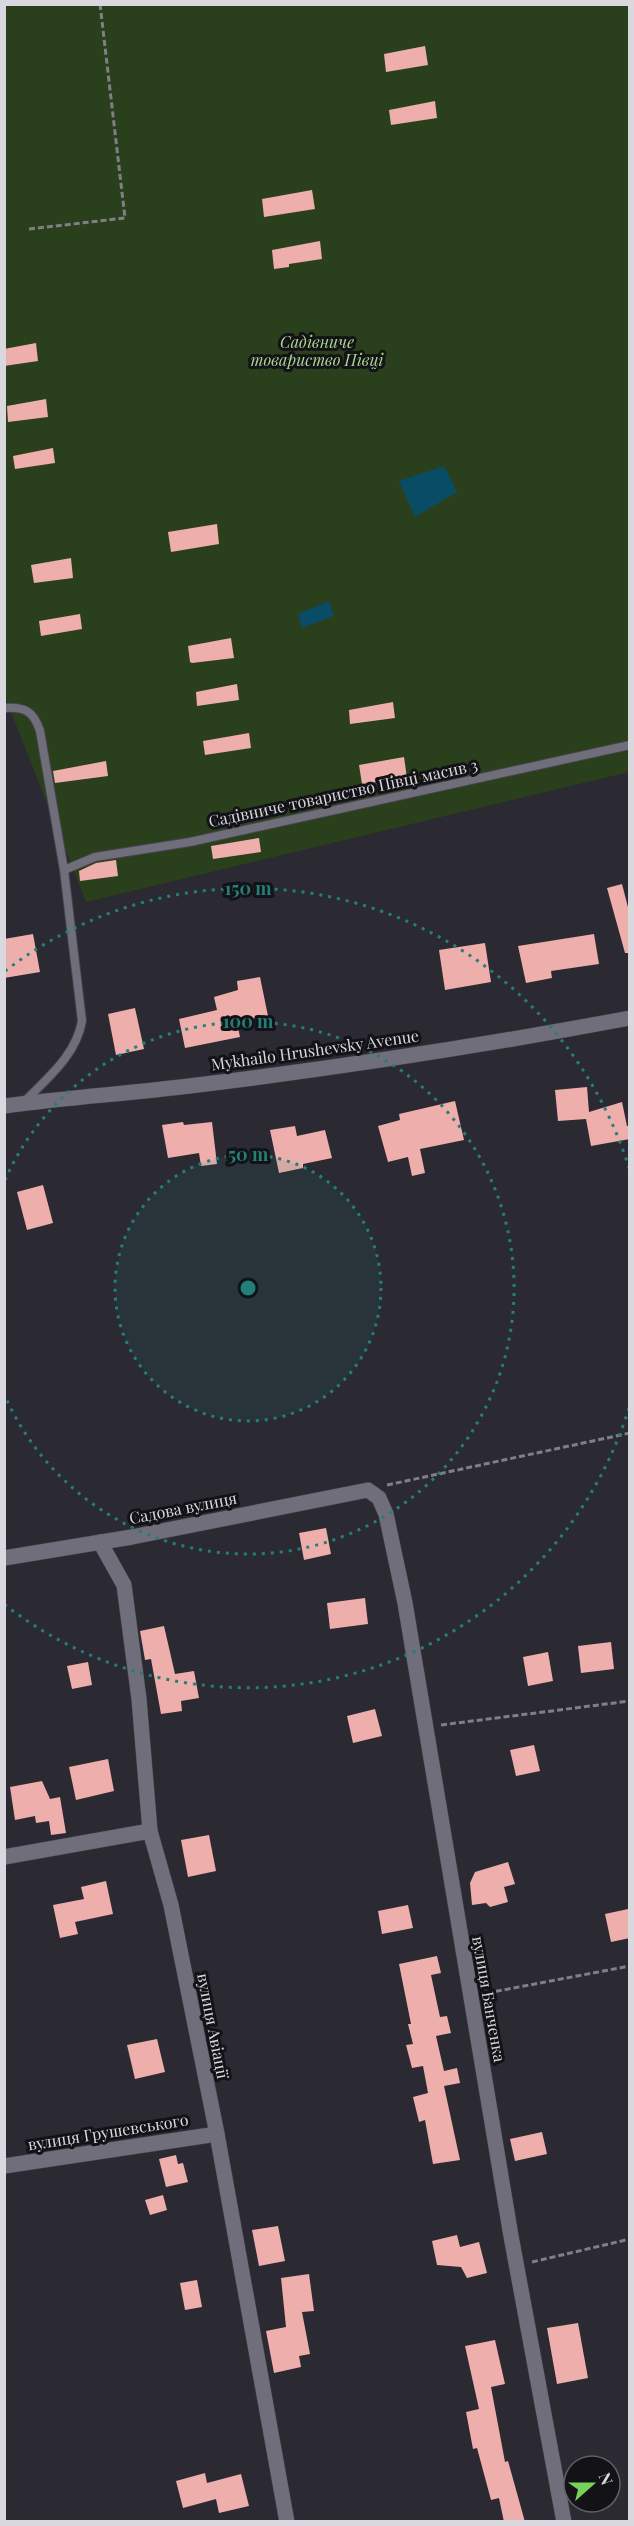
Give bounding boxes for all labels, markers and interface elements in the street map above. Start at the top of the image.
park label: Садівниче товариство Півці [251,331,385,370]
street label: Садівниче товариство Півці масив 3 [206,754,479,831]
text: 150 m [224,876,272,900]
text: 100 m [223,1009,274,1033]
street label: Mykhailo Hrushevsky Avenue [210,1025,420,1074]
text: 50 m [228,1142,269,1166]
centre of rings [238,1278,258,1298]
street label: Садова вулиця [127,1487,239,1528]
street label: вулиця Банченка [468,1934,511,2064]
street label: вулиця Авіації [193,1971,234,2081]
street label: вулиця Грушевського [26,2108,190,2155]
north arrow [562,2454,622,2514]
text: N [595,2469,619,2488]

